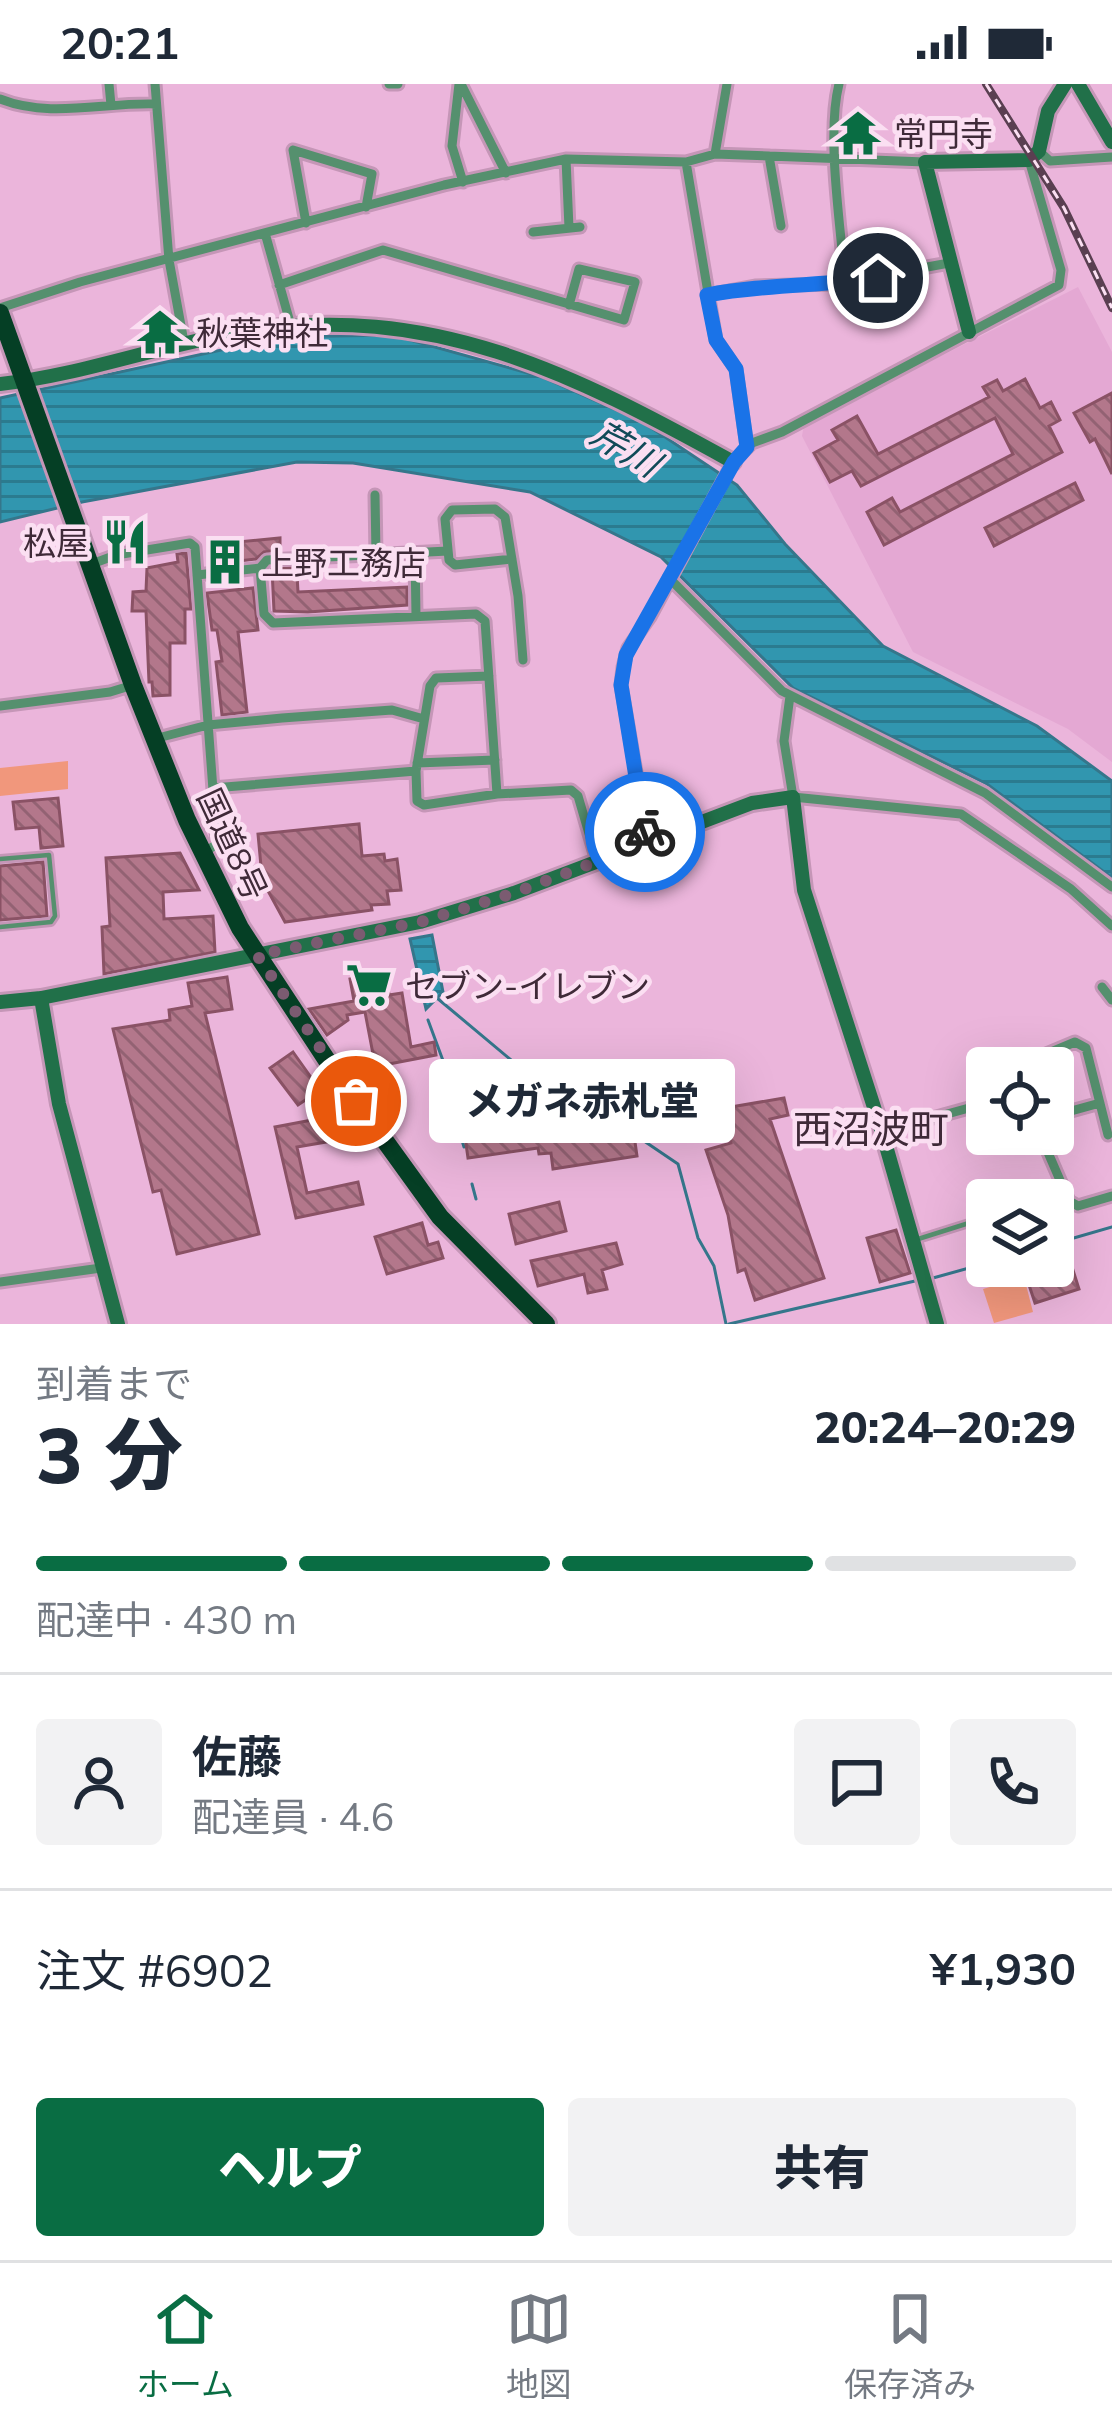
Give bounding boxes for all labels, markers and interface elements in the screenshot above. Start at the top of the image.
text: 20:21 [60,14,179,70]
temple icon: 常円寺 [833,108,883,158]
place label: 常円寺 [894,113,993,154]
pin [827,227,929,329]
icon: home [845,245,911,311]
temple icon: 秋葉神社 [135,307,185,357]
place label: 秋葉神社 [196,312,328,353]
water label: 芹川 [584,410,672,488]
restaurant icon: 松屋 [100,517,150,567]
place label: 松屋 [23,522,89,563]
building icon: 上野工務店 [200,537,250,587]
place label: 上野工務店 [261,542,426,583]
courier [585,772,705,892]
street label: 国道8号 [189,781,277,907]
icon: bike [612,799,678,865]
supermarket icon: セブン-イレブン [344,960,394,1010]
place label: セブン-イレブン [405,965,650,1006]
map controls [966,1047,1074,1287]
button: locate [966,1047,1074,1155]
pin [305,1050,407,1152]
callout: メガネ赤札堂 [428,1059,734,1143]
icon: bag [323,1068,389,1134]
text: メガネ赤札堂 [465,1076,699,1125]
district label: 西沼波町 [793,1104,949,1153]
button: layers [966,1179,1074,1287]
text: 到着まで [36,1359,192,1408]
text: 20:24–20:29 [814,1398,1076,1454]
text: 3 分 [36,1405,183,1503]
text: 配達中 · 430 m [36,1595,297,1644]
button: person [36,1719,162,1845]
button: chat [794,1719,920,1845]
button: phone [950,1719,1076,1845]
text: 佐藤 [192,1728,282,1784]
text: 配達員 · 4.6 [192,1792,394,1841]
text: ¥1,930 [930,1940,1076,1996]
text: 注文 #6902 [36,1942,273,1998]
button: ヘルプ [36,2098,544,2236]
button: 共有 [568,2098,1076,2236]
tab: ホーム [136,2286,234,2406]
tab: 地図 [506,2286,572,2406]
tab: 保存済み [844,2286,976,2406]

